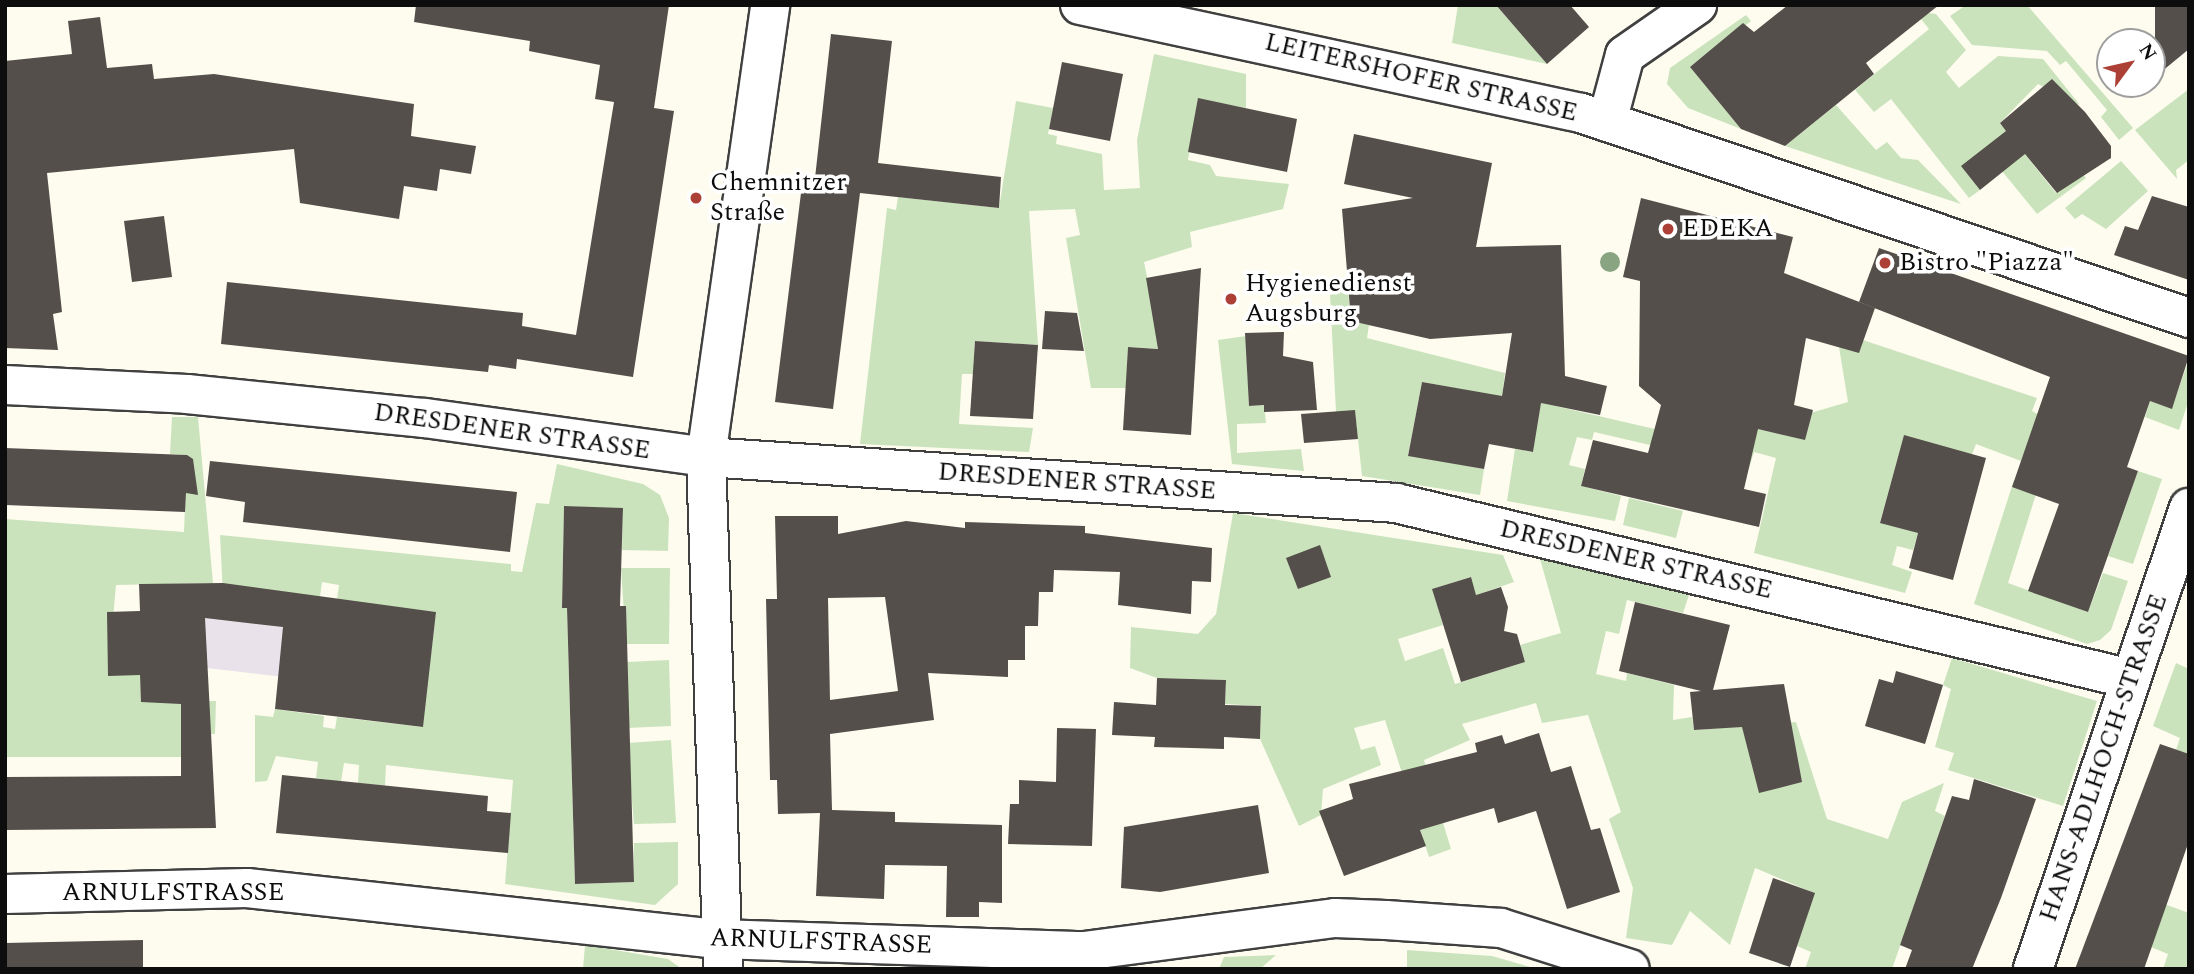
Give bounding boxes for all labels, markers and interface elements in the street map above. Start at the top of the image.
street label: LEITERSHOFER STRASSE [1262,27,1580,129]
north arrow [2096,28,2166,98]
text: N [2131,38,2164,67]
place label: Chemnitzer Straße [710,167,846,228]
marker: Chemnitzer Straße [688,190,704,206]
place label: EDEKA [1682,213,1773,245]
marker: EDEKA [1660,221,1676,237]
place label: Bistro "Piazza" [1899,247,2074,279]
marker: Bistro "Piazza" [1877,255,1893,271]
place label: Hygienedienst Augsburg [1245,268,1412,330]
marker: Hygienedienst Augsburg [1223,291,1239,307]
street label: DRESDENER STRASSE [372,397,652,467]
street label: DRESDENER STRASSE [937,457,1217,507]
street label: DRESDENER STRASSE [1497,513,1775,607]
street label: HANS-ADLHOCH-STRASSE [2033,590,2175,926]
street label: ARNULFSTRASSE [62,877,284,909]
street label: ARNULFSTRASSE [709,923,933,961]

